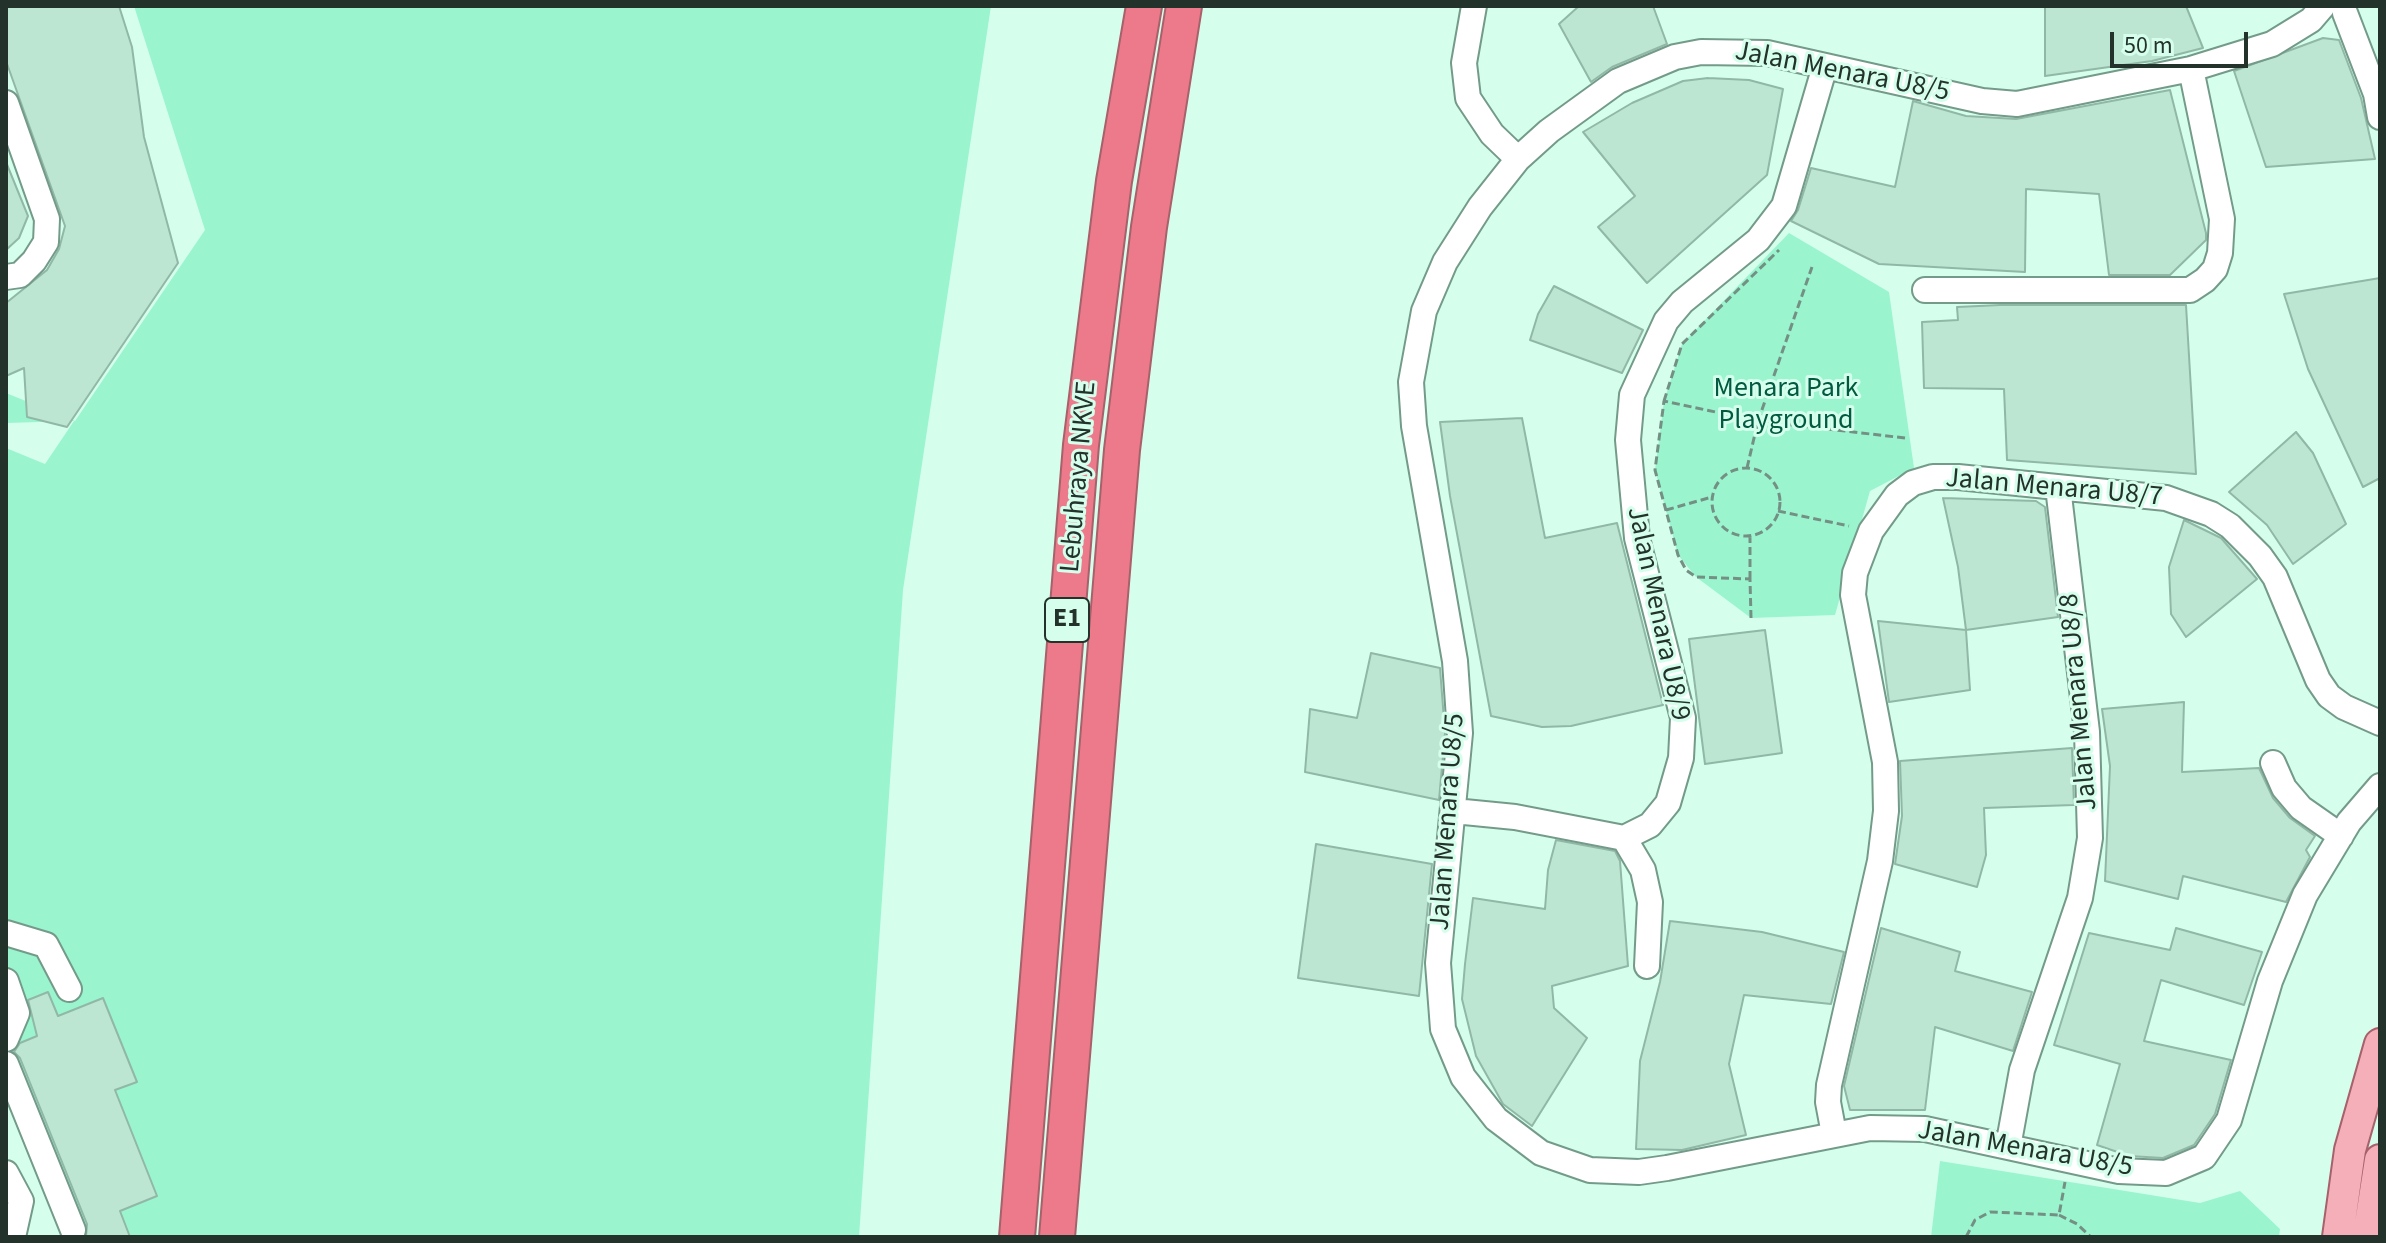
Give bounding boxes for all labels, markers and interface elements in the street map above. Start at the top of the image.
scale bar [2114,16,2252,66]
text: 50 m [2124,28,2173,63]
street label: Jalan Menara U8/5 [1732,36,1952,110]
park label: Menara Park Playground [1714,373,1858,439]
street label: Lebuhraya NKVE [1055,380,1105,574]
street label: Jalan Menara U8/7 [1944,463,2164,515]
street label: Jalan Menara U8/9 [1618,504,1696,724]
street label: Jalan Menara U8/8 [2054,592,2106,812]
road number: E1 [1045,598,1089,642]
street label: Jalan Menara U8/5 [1425,712,1473,932]
street label: Jalan Menara U8/5 [1915,1115,2135,1185]

